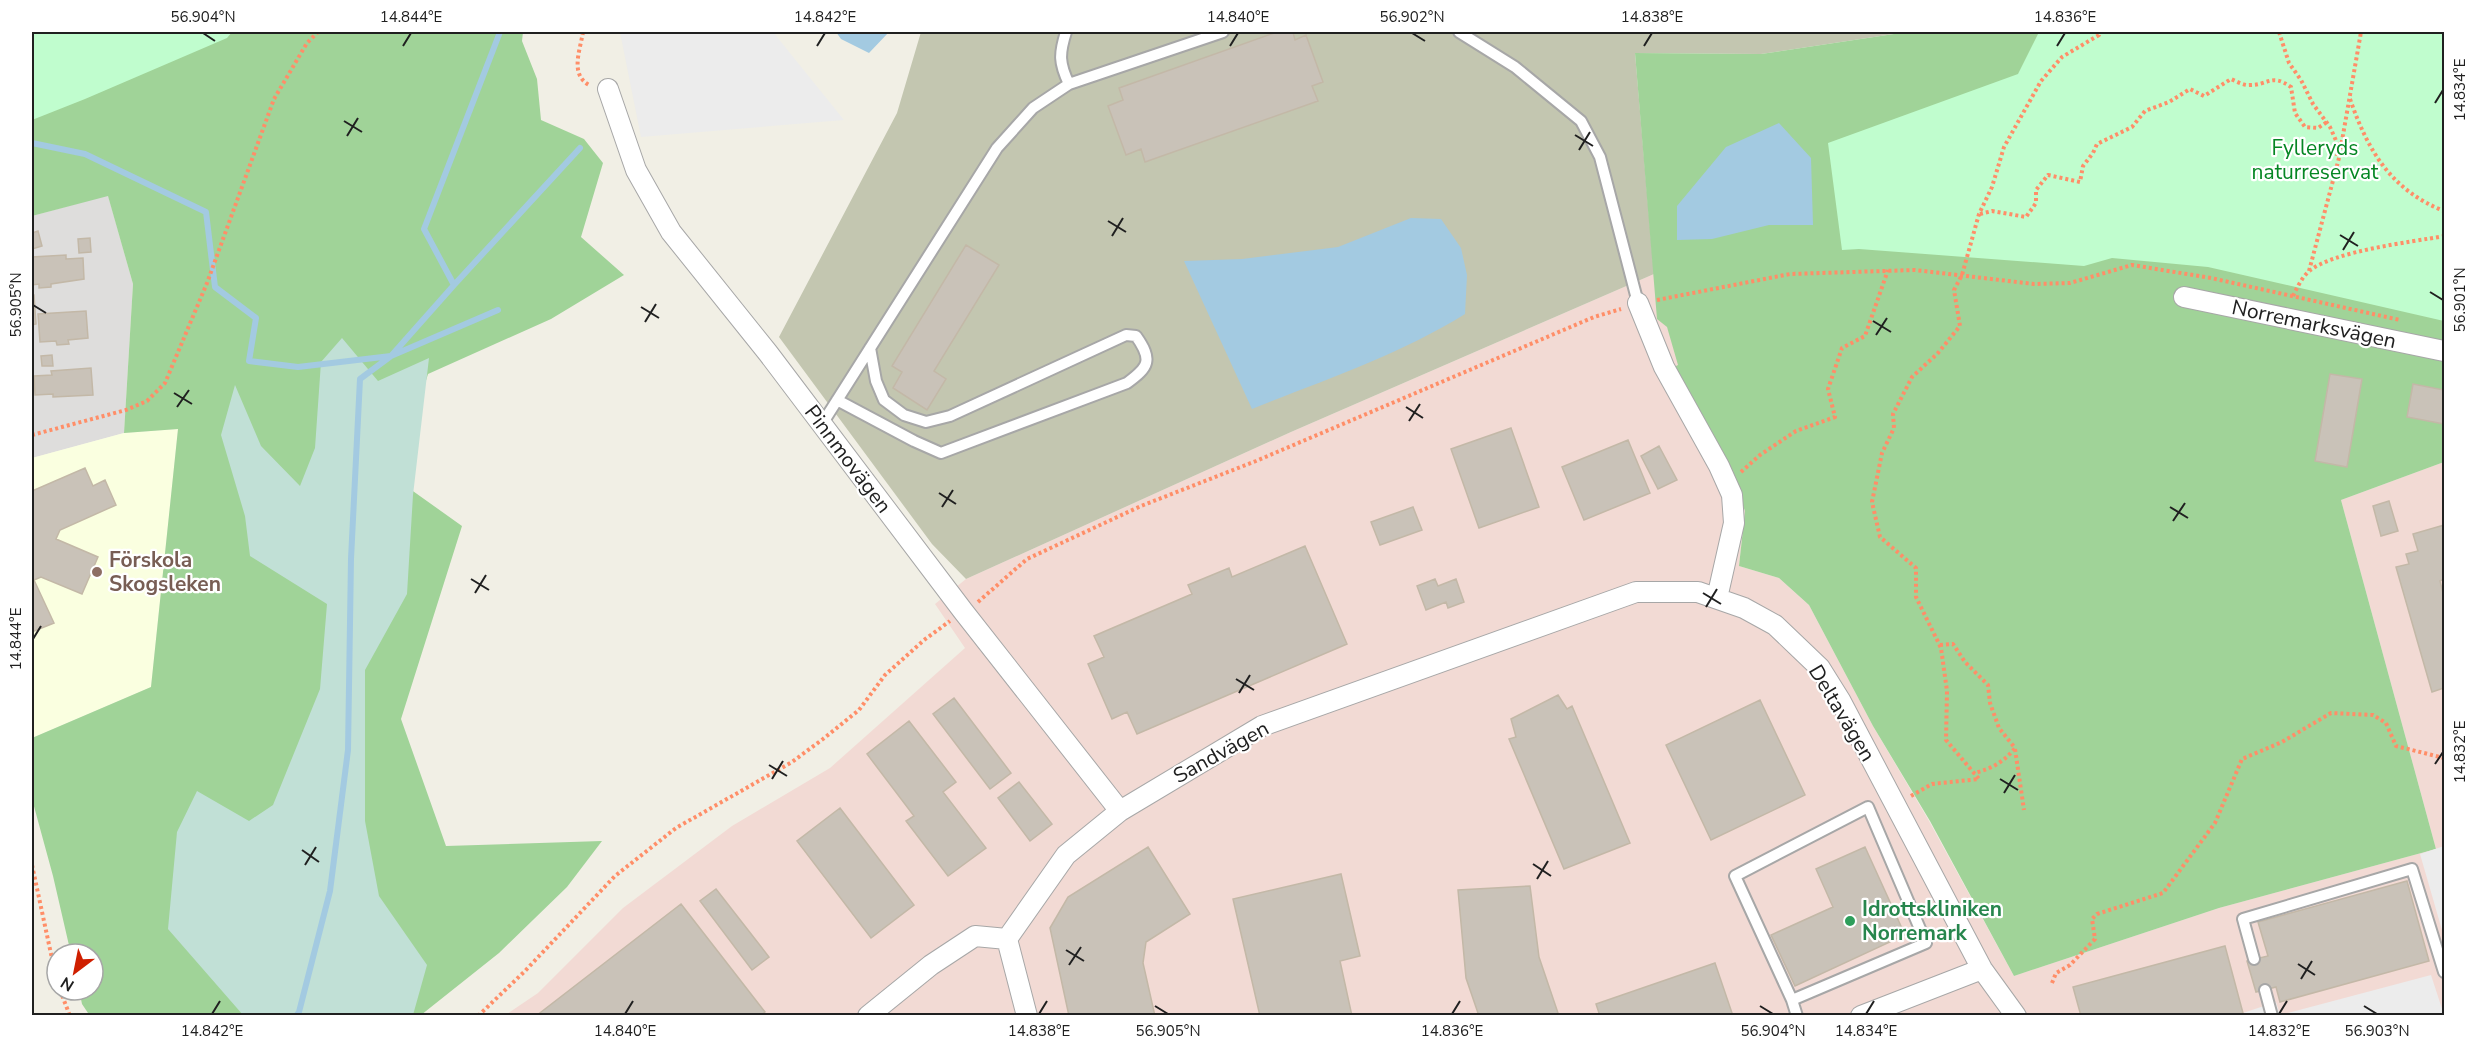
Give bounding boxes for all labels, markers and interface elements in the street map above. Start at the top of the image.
text: 56.904°N [170,7,236,27]
text: 14.844°E [380,7,442,27]
text: 14.842°E [794,7,856,27]
text: 14.840°E [1207,7,1269,27]
text: 56.902°N [1379,7,1445,27]
text: 14.838°E [1621,7,1683,27]
text: 14.836°E [2034,7,2096,27]
text: 14.834°E [2450,59,2470,121]
park label: Fylleryds naturreservat [2252,134,2379,186]
text: 56.901°N [2450,267,2470,333]
text: 56.905°N [6,272,26,338]
street label: Norremarksvägen [2229,293,2399,355]
street label: Pinnmovägen [798,399,898,519]
place label: Förskola Skogsleken [109,546,221,598]
marker: Förskola Skogsleken [90,565,104,579]
text: 14.844°E [6,608,26,670]
street label: Deltavägen [1802,659,1882,767]
street label: Sandvägen [1168,714,1274,790]
text: 14.832°E [2450,721,2470,783]
place label: Idrottskliniken Norremark [1862,895,2002,947]
marker: Idrottskliniken Norremark [1843,914,1857,928]
north arrow [45,942,105,1002]
text: N [57,971,78,996]
text: 14.842°E [181,1021,243,1041]
text: 14.840°E [594,1021,656,1041]
text: 14.838°E [1008,1021,1070,1041]
text: 56.905°N [1135,1021,1201,1041]
text: 14.836°E [1421,1021,1483,1041]
text: 56.904°N [1740,1021,1806,1041]
text: 14.834°E [1835,1021,1897,1041]
text: 14.832°E [2248,1021,2310,1041]
text: 56.903°N [2344,1021,2410,1041]

